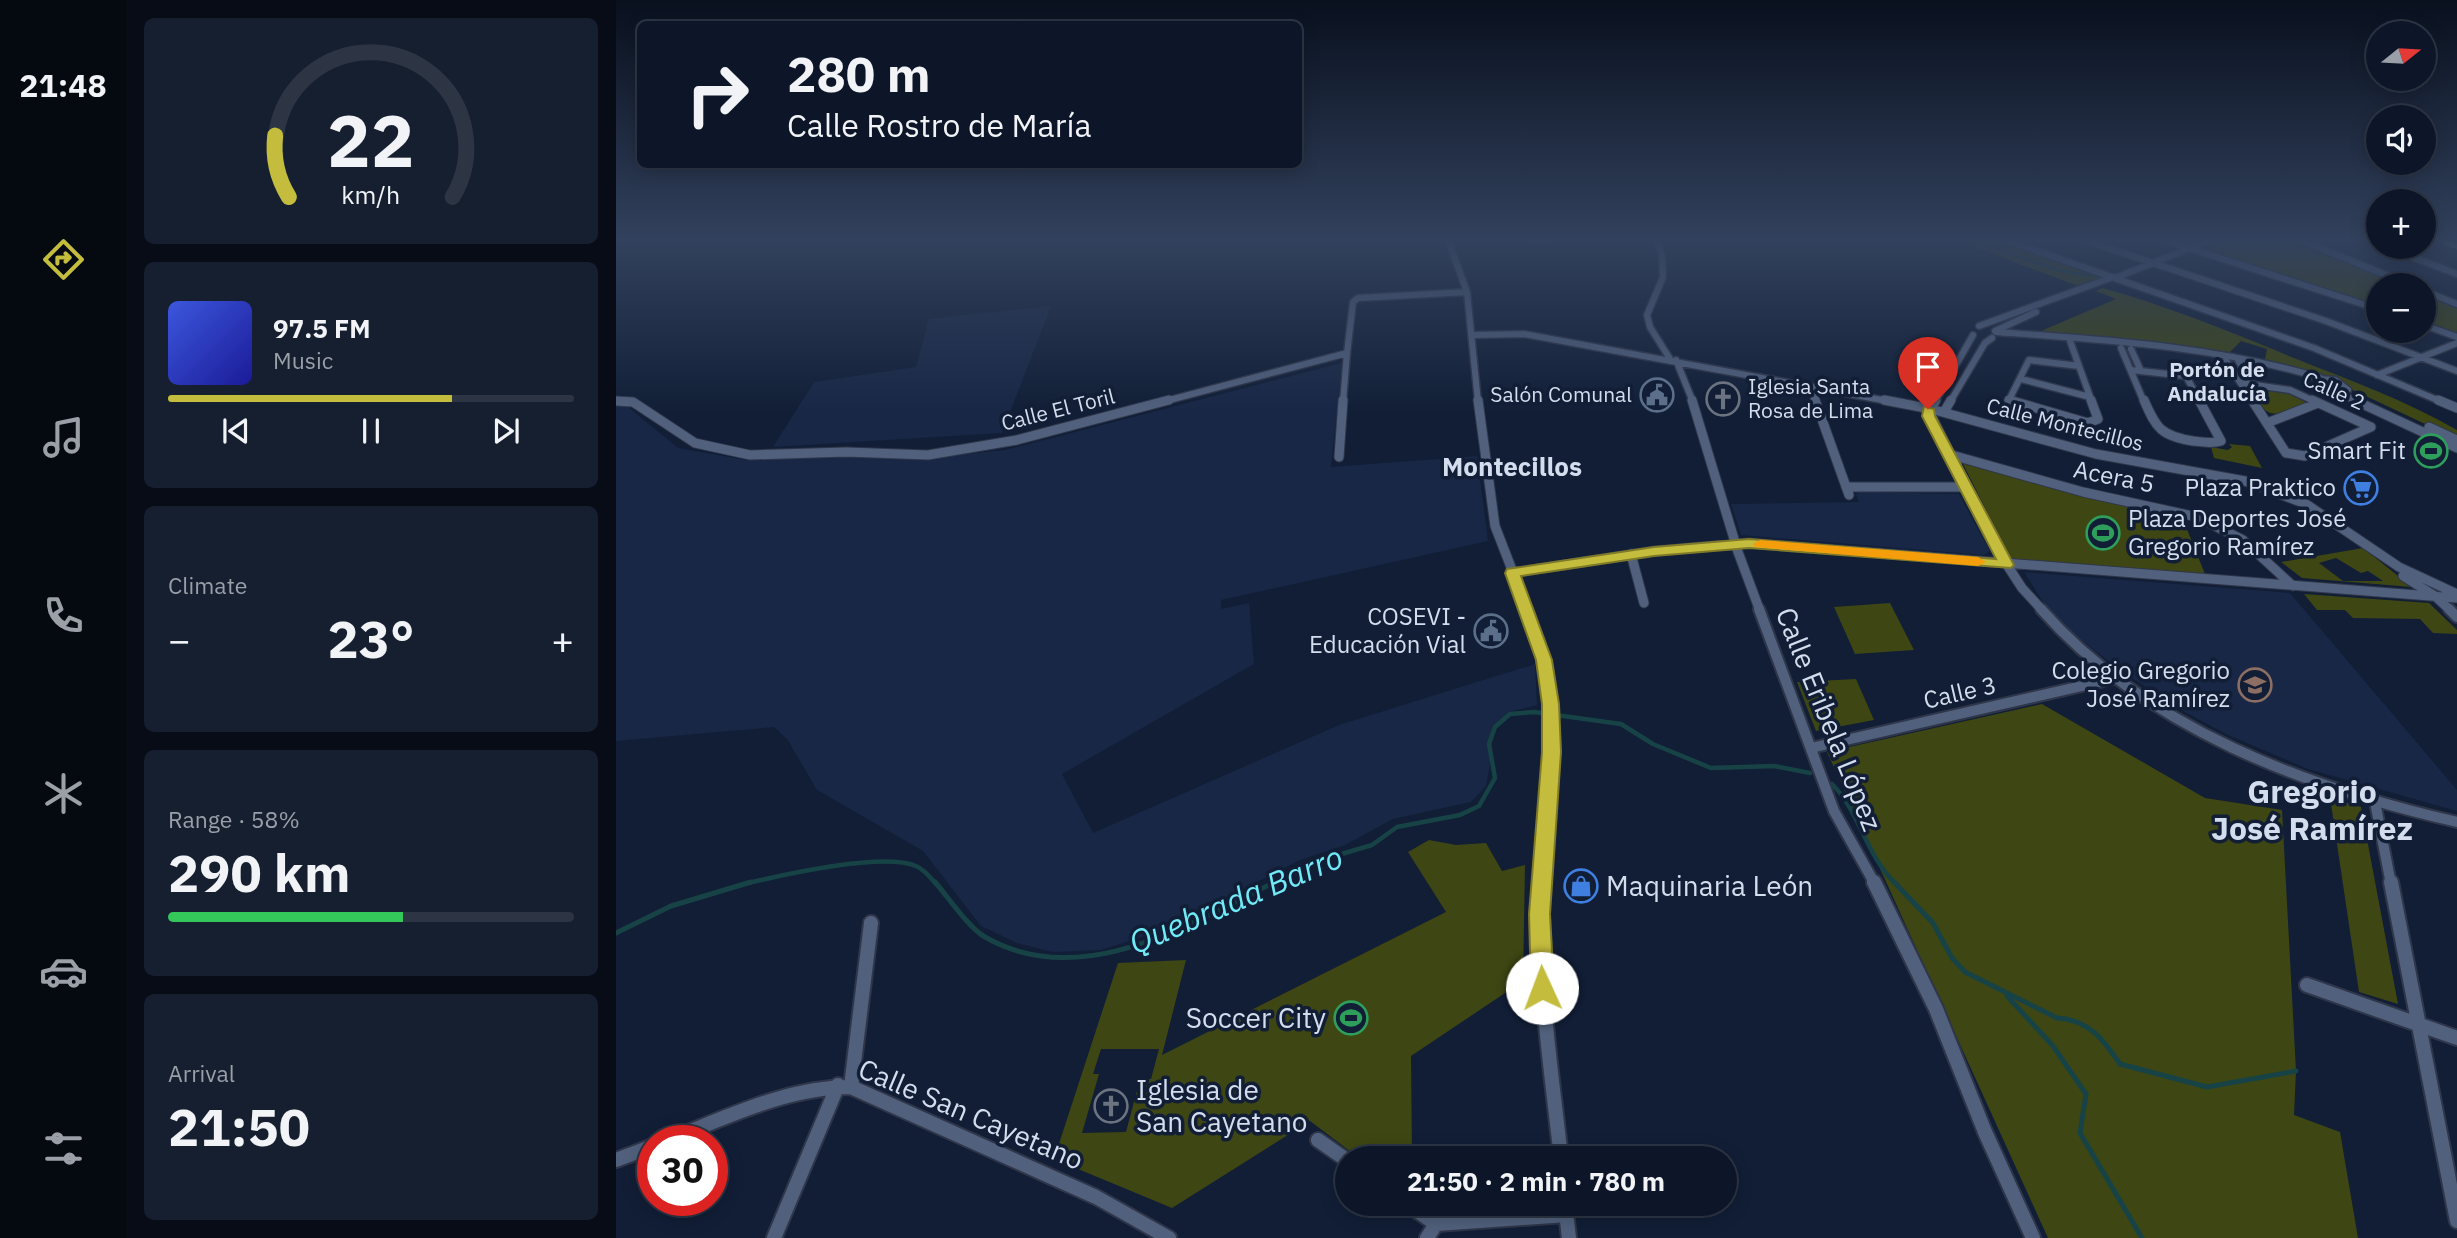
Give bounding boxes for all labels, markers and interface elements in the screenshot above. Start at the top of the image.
north arrow [2366,21,2436,91]
map controls [2366,21,2436,343]
text: 280 m [787,42,931,105]
icon: right [672,49,763,140]
text: 21:48 [19,64,107,106]
text: 22 [327,92,415,187]
text: Calle Rostro de María [787,104,1091,146]
button: sound [2366,105,2436,175]
text: km/h [342,178,400,211]
button: + [2366,189,2436,259]
icon: directions [39,235,88,284]
button: − [2366,273,2436,343]
text: 97.5 FM [273,311,371,345]
pin [1898,337,1958,409]
text: Music [273,345,333,375]
icon: arrive [1909,348,1947,386]
district label: Portón de Andalucía [2167,355,2267,407]
street label: Calle 2 [2299,364,2370,416]
place label: Iglesia Santa Rosa de Lima [1748,372,1873,424]
public building icon: Salón Comunal [1638,376,1676,414]
place label: Salón Comunal [1490,380,1632,408]
church icon: Iglesia Santa Rosa de Lima [1704,380,1742,418]
street label: Calle El Toril [998,381,1118,437]
street label: Calle Montecillos [1984,391,2147,457]
icon: previous [217,412,255,450]
icon: pause [352,412,390,450]
icon: next [487,412,525,450]
icon: music [39,413,88,462]
sports icon: Smart Fit [2412,432,2450,470]
place label: Smart Fit [2307,434,2406,466]
district label: Montecillos [1442,449,1582,483]
street label: Acera 5 [2071,452,2158,500]
supermarket icon: Plaza Praktico [2342,469,2380,507]
place label: Plaza Praktico [2184,471,2336,503]
place label: Plaza Deportes José Gregorio Ramírez [2128,502,2346,562]
sports icon: Plaza Deportes José Gregorio Ramírez [2084,514,2122,552]
text: Climate [168,570,247,600]
icon: phone [39,591,88,640]
place label: COSEVI - Educación Vial [1309,600,1466,660]
street label: Calle Eribela López [1768,602,1891,836]
text: 23° [328,605,414,672]
public building icon: COSEVI - Educación Vial [1472,612,1510,650]
text: − [168,615,191,664]
text: + [551,615,574,664]
place label: Colegio Gregorio José Ramírez [2051,654,2230,714]
school or university icon: Colegio Gregorio José Ramírez [2236,666,2274,704]
street label: Calle 3 [1920,668,1999,716]
icon: climate [39,769,88,818]
district label: Gregorio José Ramírez [2211,770,2413,849]
text: Range · 58% [168,804,300,834]
water label: Quebrada Barro [1122,835,1349,963]
text: 290 km [168,839,350,906]
shop icon: Maquinaria León [1562,867,1600,905]
place label: Maquinaria León [1606,867,1813,904]
icon: car [39,947,88,996]
position arrow [1505,951,1579,1025]
place label: Soccer City [1186,999,1326,1036]
sports icon: Soccer City [1332,999,1370,1037]
street label: Calle San Cayetano [853,1049,1089,1178]
text: Arrival [168,1058,235,1088]
place label: Iglesia de San Cayetano [1136,1071,1308,1140]
church icon: Iglesia de San Cayetano [1092,1087,1130,1125]
text: 21:50 [168,1093,310,1160]
icon: filters [39,1124,88,1173]
speed limit sign: 30 [637,1125,728,1216]
text: 21:50 · 2 min · 780 m [1407,1164,1665,1198]

